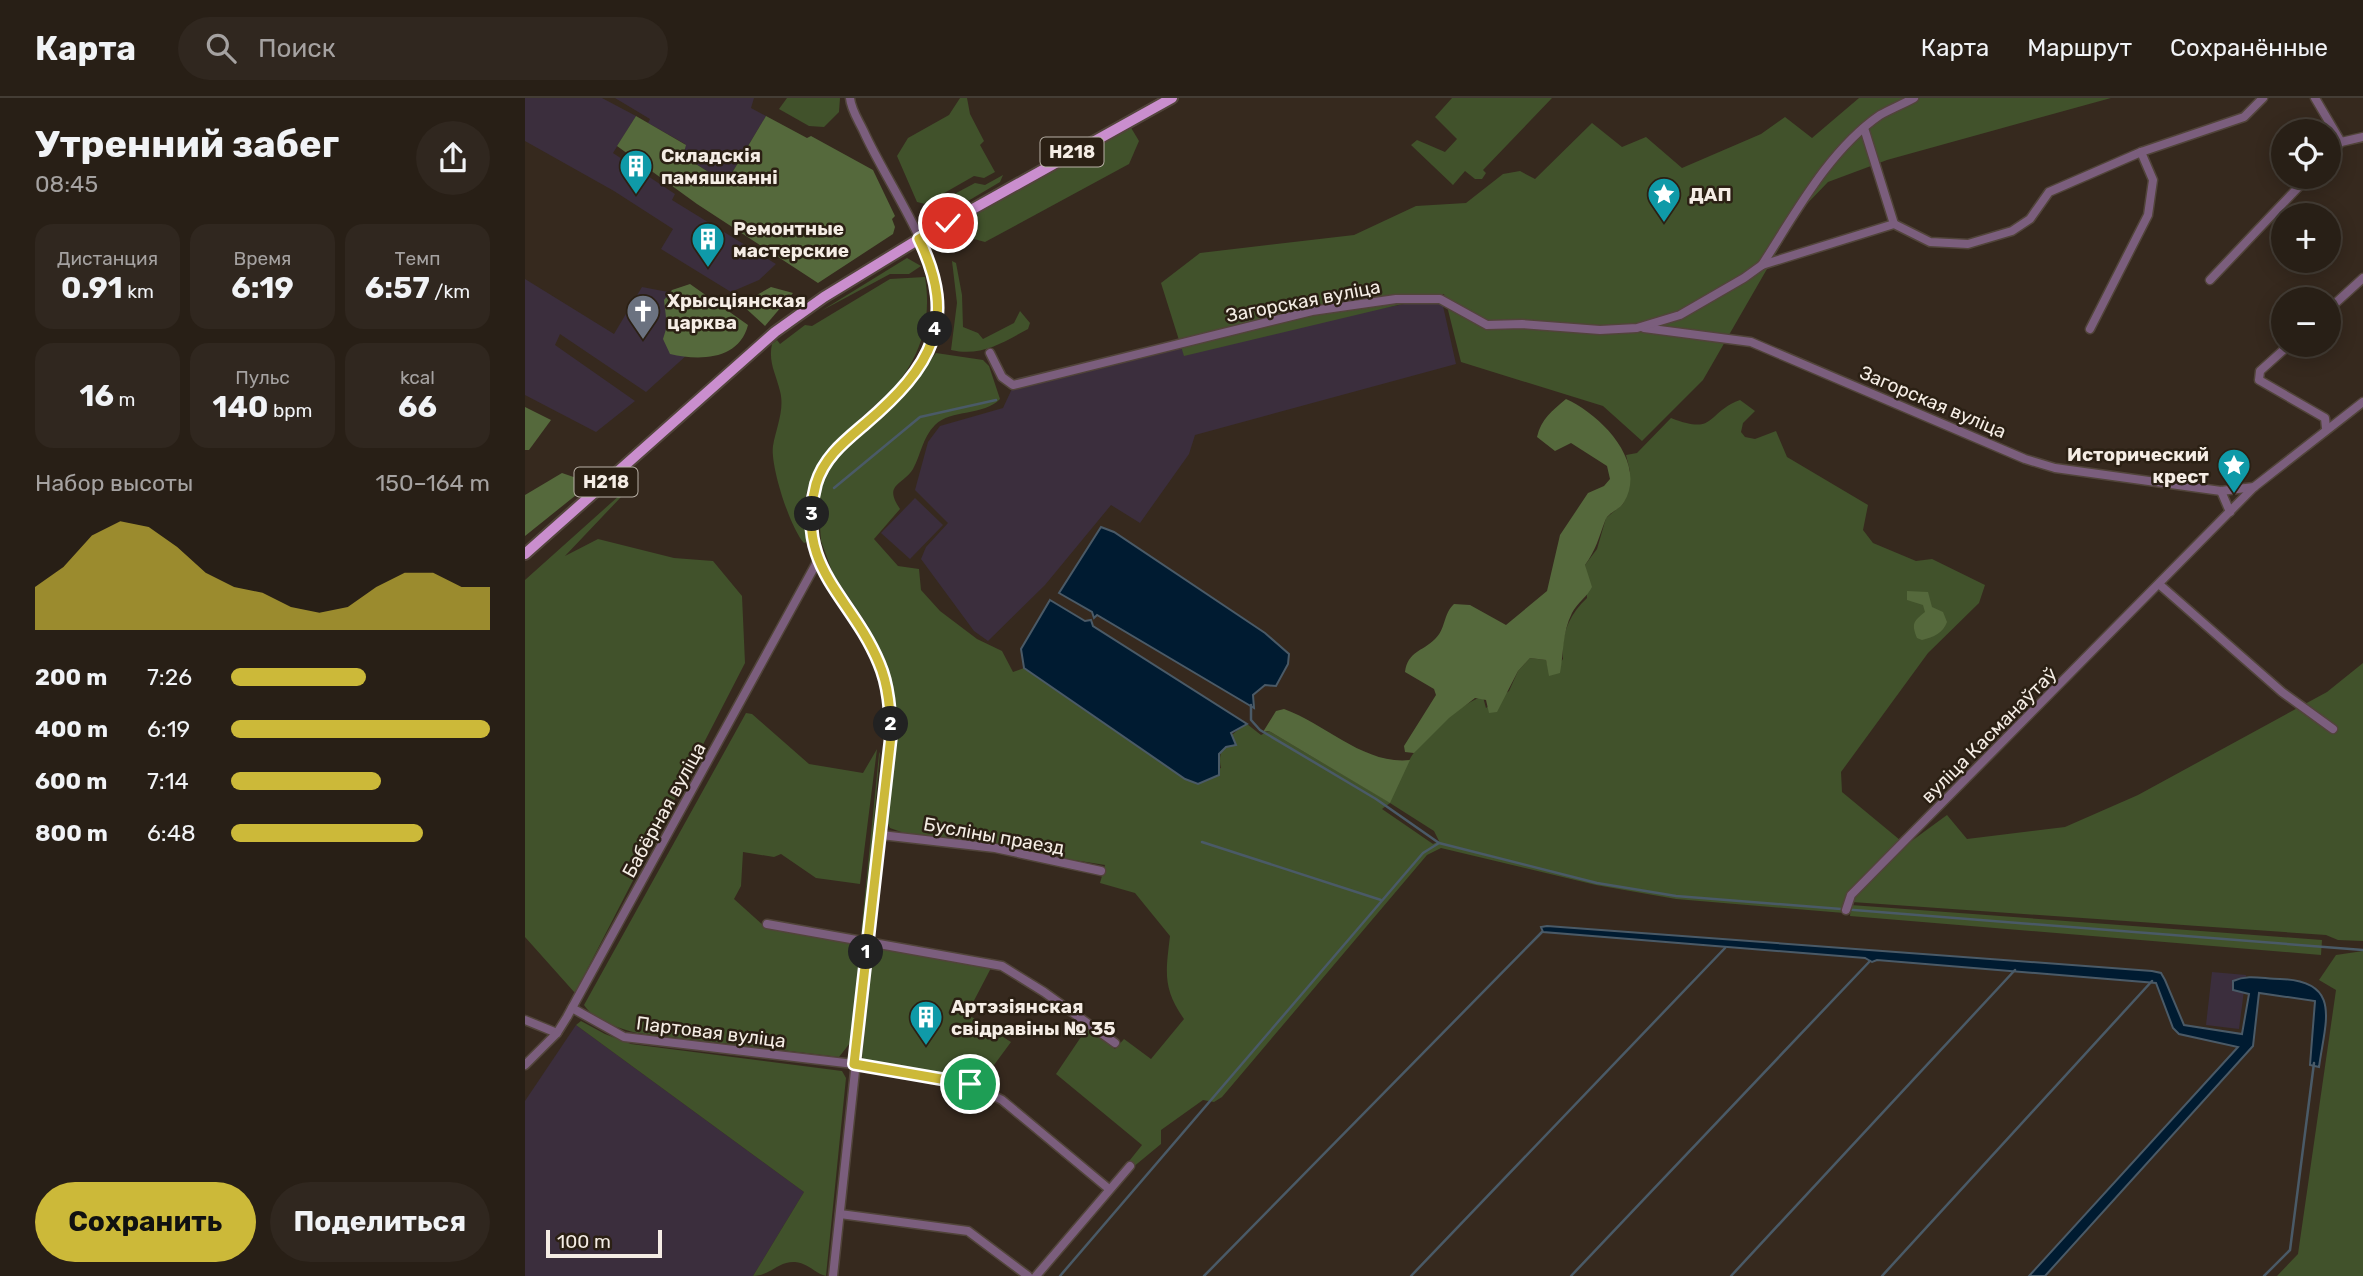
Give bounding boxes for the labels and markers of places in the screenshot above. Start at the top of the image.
place label: Складскія памяшканні [661,144,778,189]
building icon: Складскія памяшканні [617,147,655,196]
place icon: ДАП [1645,175,1683,224]
place label: ДАП [1689,183,1732,206]
pin [918,193,978,253]
place label: Ремонтные мастерские [733,217,849,262]
building icon: Ремонтные мастерские [689,220,727,269]
place label: Хрысціянская царква [667,289,806,334]
church icon: Хрысціянская царква [624,292,662,341]
pin: 4 [917,312,953,346]
place label: Исторический крест [2067,443,2210,488]
place icon: Исторический крест [2215,446,2253,495]
pin: 3 [795,496,829,532]
pin: 2 [873,706,909,742]
pin: 1 [849,934,883,970]
place label: Артэзіянская свідравіны № 35 [951,995,1116,1040]
building icon: Артэзіянская свідравіны № 35 [907,998,945,1047]
pin [940,1054,1000,1114]

